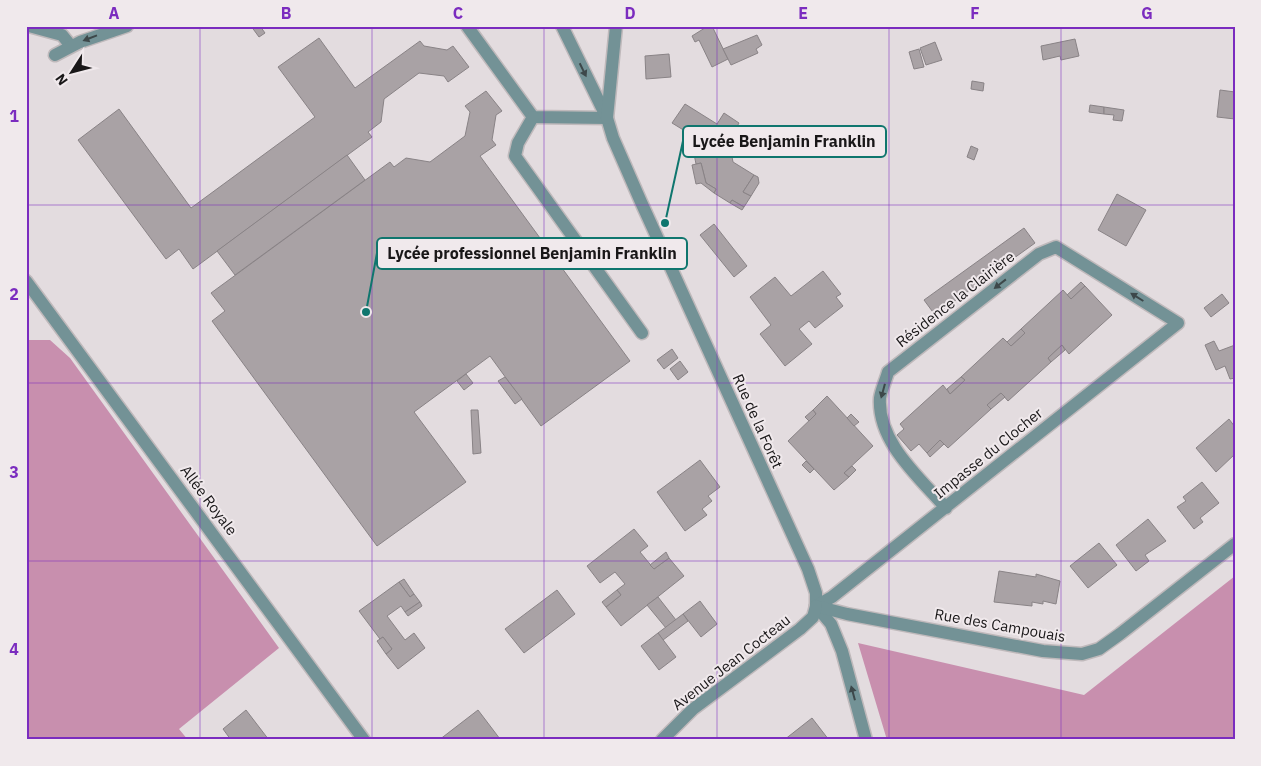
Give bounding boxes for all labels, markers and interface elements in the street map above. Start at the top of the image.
text: A [109,3,120,23]
text: B [281,3,292,23]
text: C [453,3,463,23]
text: D [624,3,636,23]
text: E [798,3,808,23]
text: F [970,3,980,23]
text: G [1141,3,1153,23]
one-way arrow [82,34,97,42]
north arrow [48,48,98,98]
one-way arrow [579,63,587,77]
text: N [51,70,72,89]
text: 1 [9,106,19,126]
callout: Lycée Benjamin Franklin [683,126,886,157]
text: Lycée Benjamin Franklin [692,131,876,151]
callout: Lycée professionnel Benjamin Franklin [377,238,687,269]
text: Lycée professionnel Benjamin Franklin [387,243,677,263]
street label: Résidence la Clairière [892,247,1018,351]
one-way arrow [994,279,1007,290]
text: 2 [9,284,19,304]
one-way arrow [1130,292,1143,301]
street label: Rue de la Forêt [729,371,787,471]
one-way arrow [878,384,886,399]
street label: Impasse du Clocher [930,403,1047,503]
street label: Allée Royale [176,461,242,539]
text: 3 [9,462,19,482]
street label: Rue des Campouais [933,604,1067,646]
street label: Avenue Jean Cocteau [668,610,794,714]
text: 4 [9,639,19,659]
one-way arrow [849,685,857,700]

